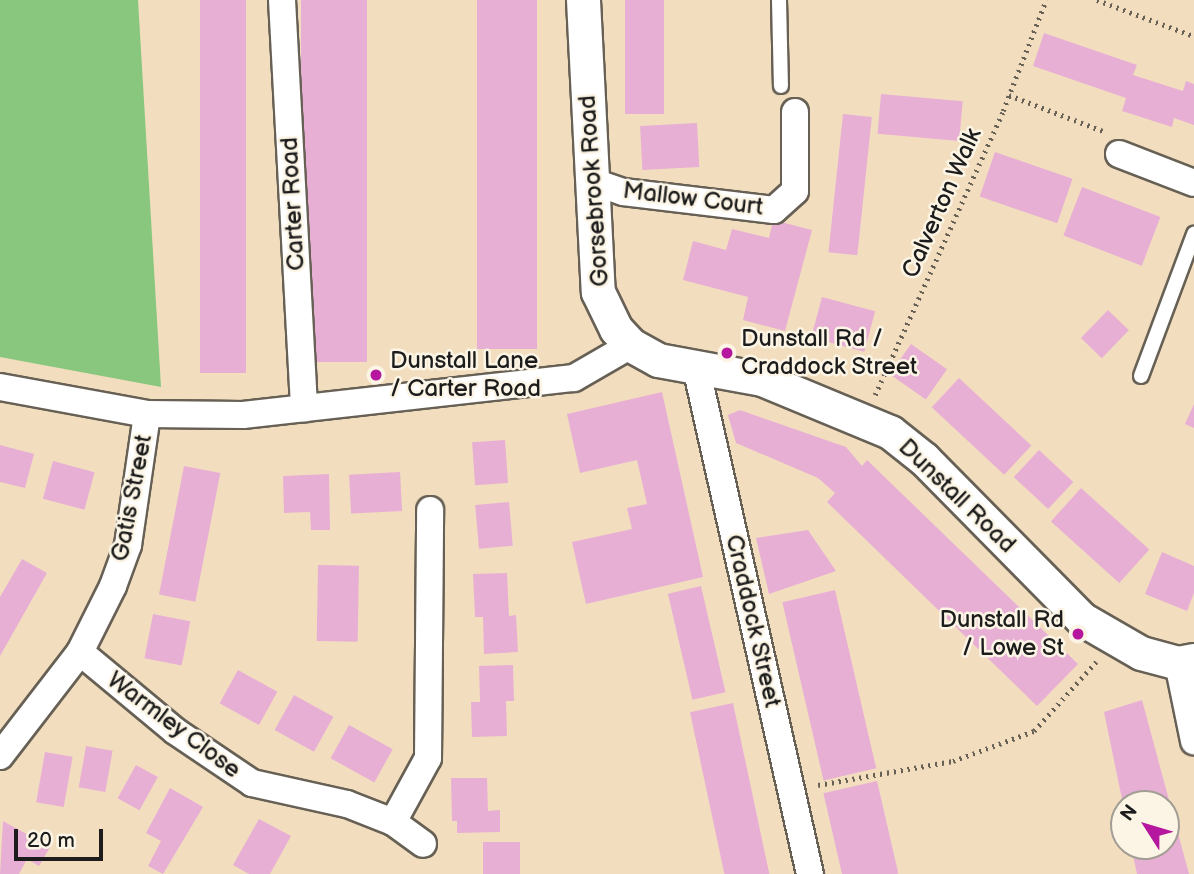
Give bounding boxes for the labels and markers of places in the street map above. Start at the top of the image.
place label: Dunstall Rd / Craddock Street [741,325,918,381]
marker: Dunstall Rd / Craddock Street [719,345,735,361]
place label: Dunstall Lane / Carter Road [390,347,541,403]
marker: Dunstall Lane / Carter Road [368,367,384,383]
place label: Dunstall Rd / Lowe St [939,606,1064,662]
marker: Dunstall Rd / Lowe St [1070,626,1086,642]

